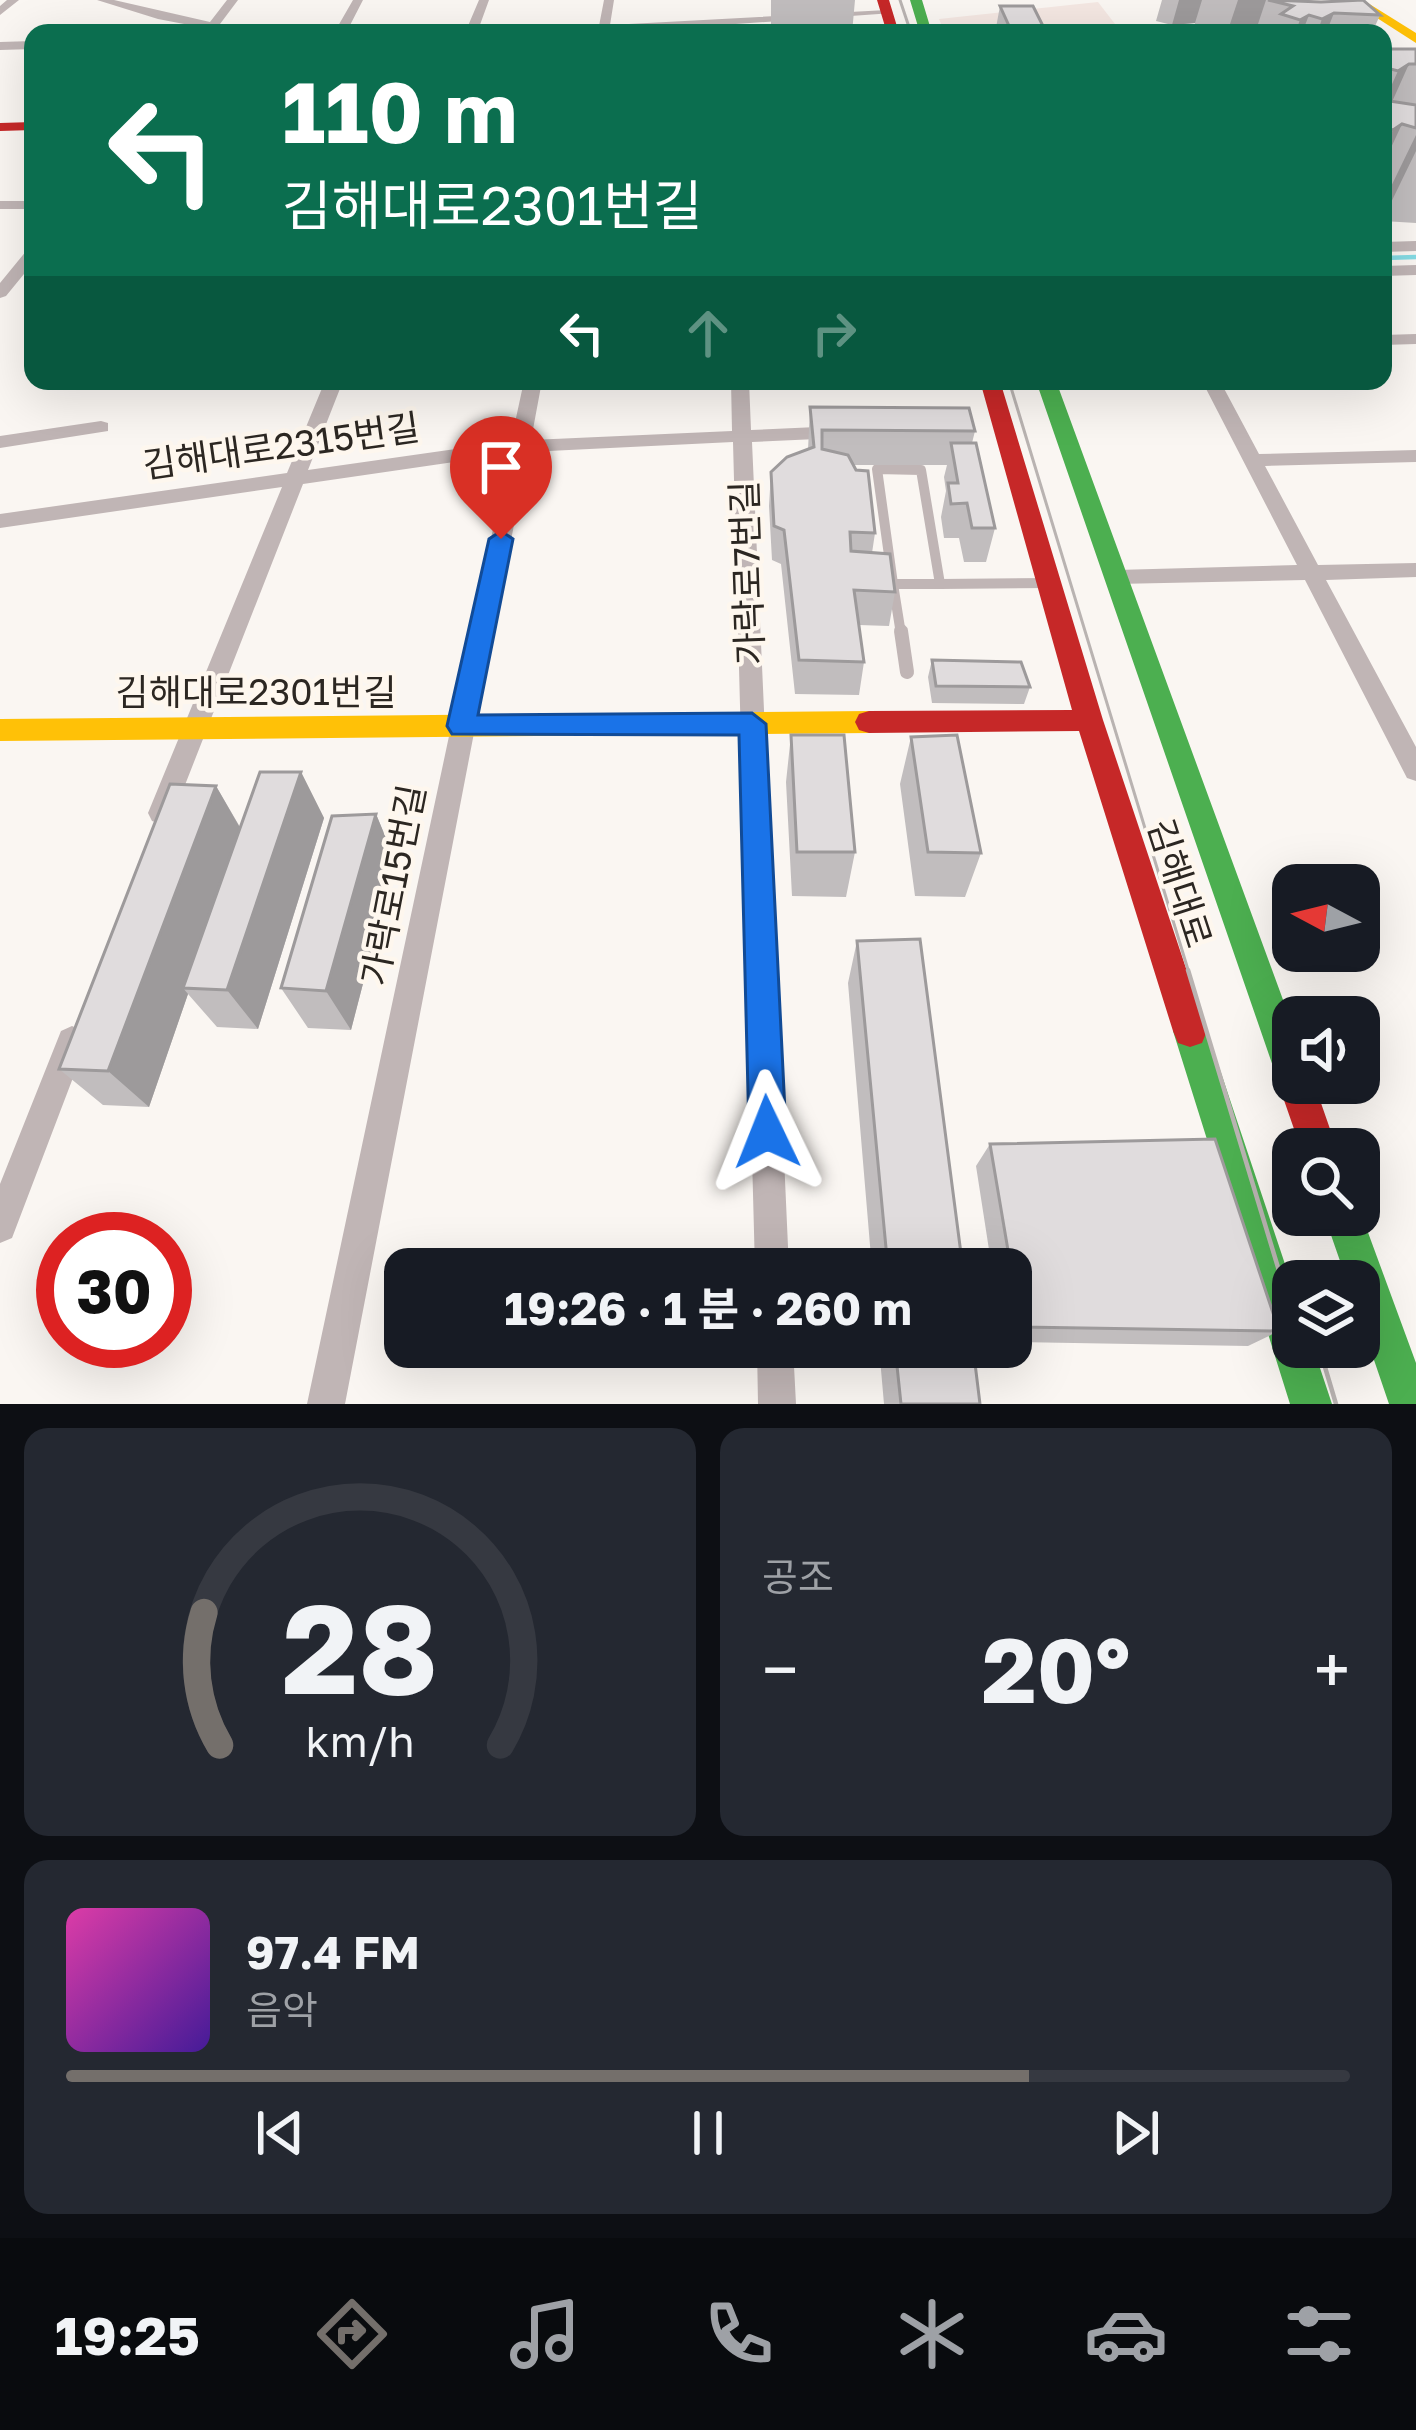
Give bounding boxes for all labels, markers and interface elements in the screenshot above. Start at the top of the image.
text: 110 m [282,61,518,161]
icon: left [84,72,240,228]
text: 김해대로2301번길 [282,172,703,237]
icon: left [549,300,615,366]
icon: ahead [675,300,741,366]
icon: right [801,300,867,366]
street label: 김해대로2315번길 [140,405,422,486]
pin [450,416,552,539]
icon: arrive [468,434,534,500]
street label: 가락로7번길 [722,480,771,666]
street label: 김해대로2301번길 [116,670,396,713]
street label: 가락로15번길 [352,781,433,989]
street label: 김해대로 [1140,813,1221,952]
north arrow [1272,864,1380,972]
map controls [1272,864,1380,1368]
button: sound [1272,996,1380,1104]
position arrow [704,1069,830,1195]
button: search [1272,1128,1380,1236]
speed limit sign: 30 [36,1212,192,1368]
button: layers [1272,1260,1380,1368]
text: 19:26 · 1 분 · 260 m [504,1281,912,1335]
text: 공조 [762,1553,834,1600]
text: 28 [282,1572,438,1721]
text: 20° [982,1615,1130,1723]
text: − [762,1629,798,1709]
text: + [1314,1629,1350,1709]
text: km/h [305,1715,415,1766]
text: 97.4 FM [246,1925,420,1979]
text: 음악 [246,1986,318,2033]
icon: previous [247,2100,313,2166]
icon: pause [675,2100,741,2166]
icon: next [1103,2100,1169,2166]
icon: directions [310,2292,394,2376]
icon: music [503,2292,587,2376]
icon: phone [697,2292,781,2376]
icon: climate [890,2292,974,2376]
icon: car [1084,2292,1168,2376]
icon: filters [1277,2292,1361,2376]
text: 19:25 [55,2302,200,2367]

